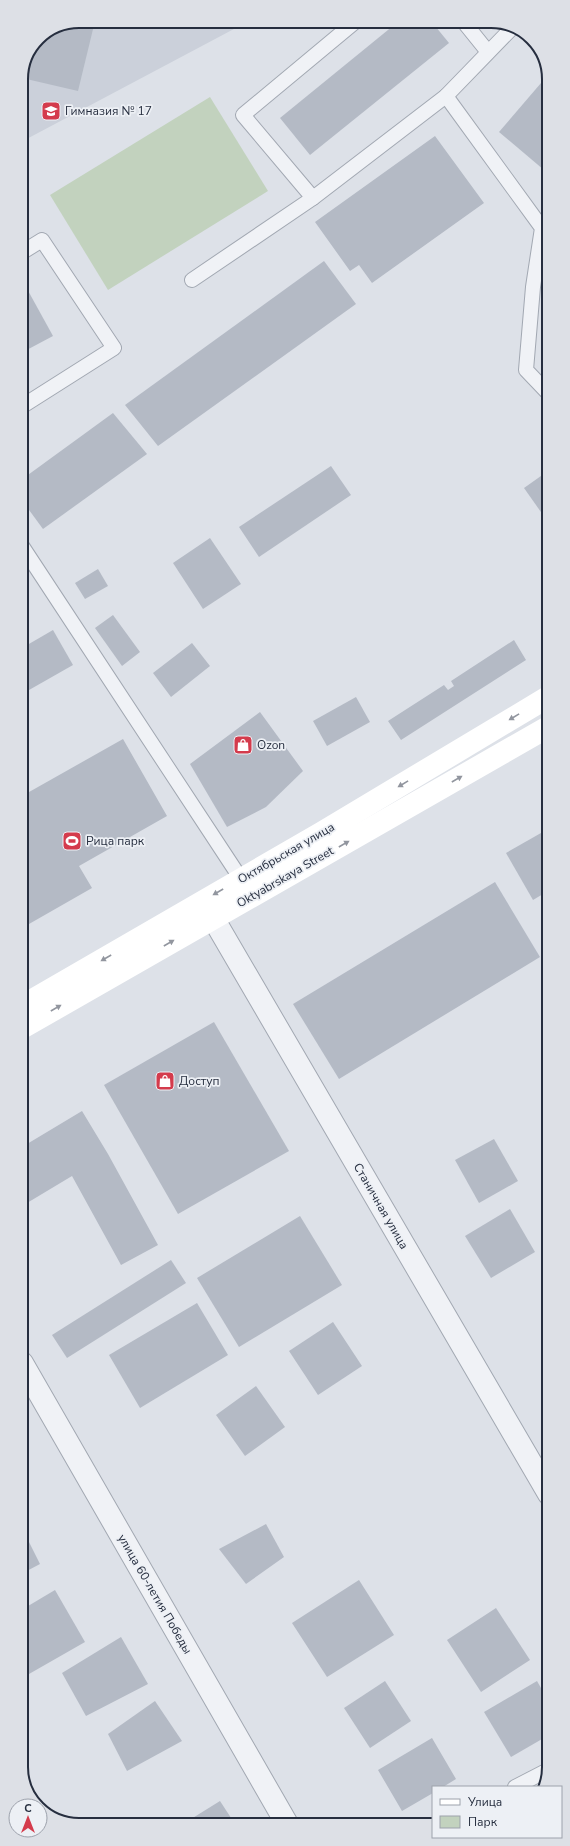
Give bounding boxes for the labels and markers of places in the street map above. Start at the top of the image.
school or university icon: Гимназия № 17 [40,100,62,122]
place label: Гимназия № 17 [65,103,152,119]
shop icon: Ozon [232,734,254,756]
place label: Ozon [257,737,285,753]
sports icon: Рица парк [61,830,83,852]
place label: Рица парк [86,833,145,849]
shop icon: Доступ [154,1070,176,1092]
place label: Доступ [179,1073,219,1089]

